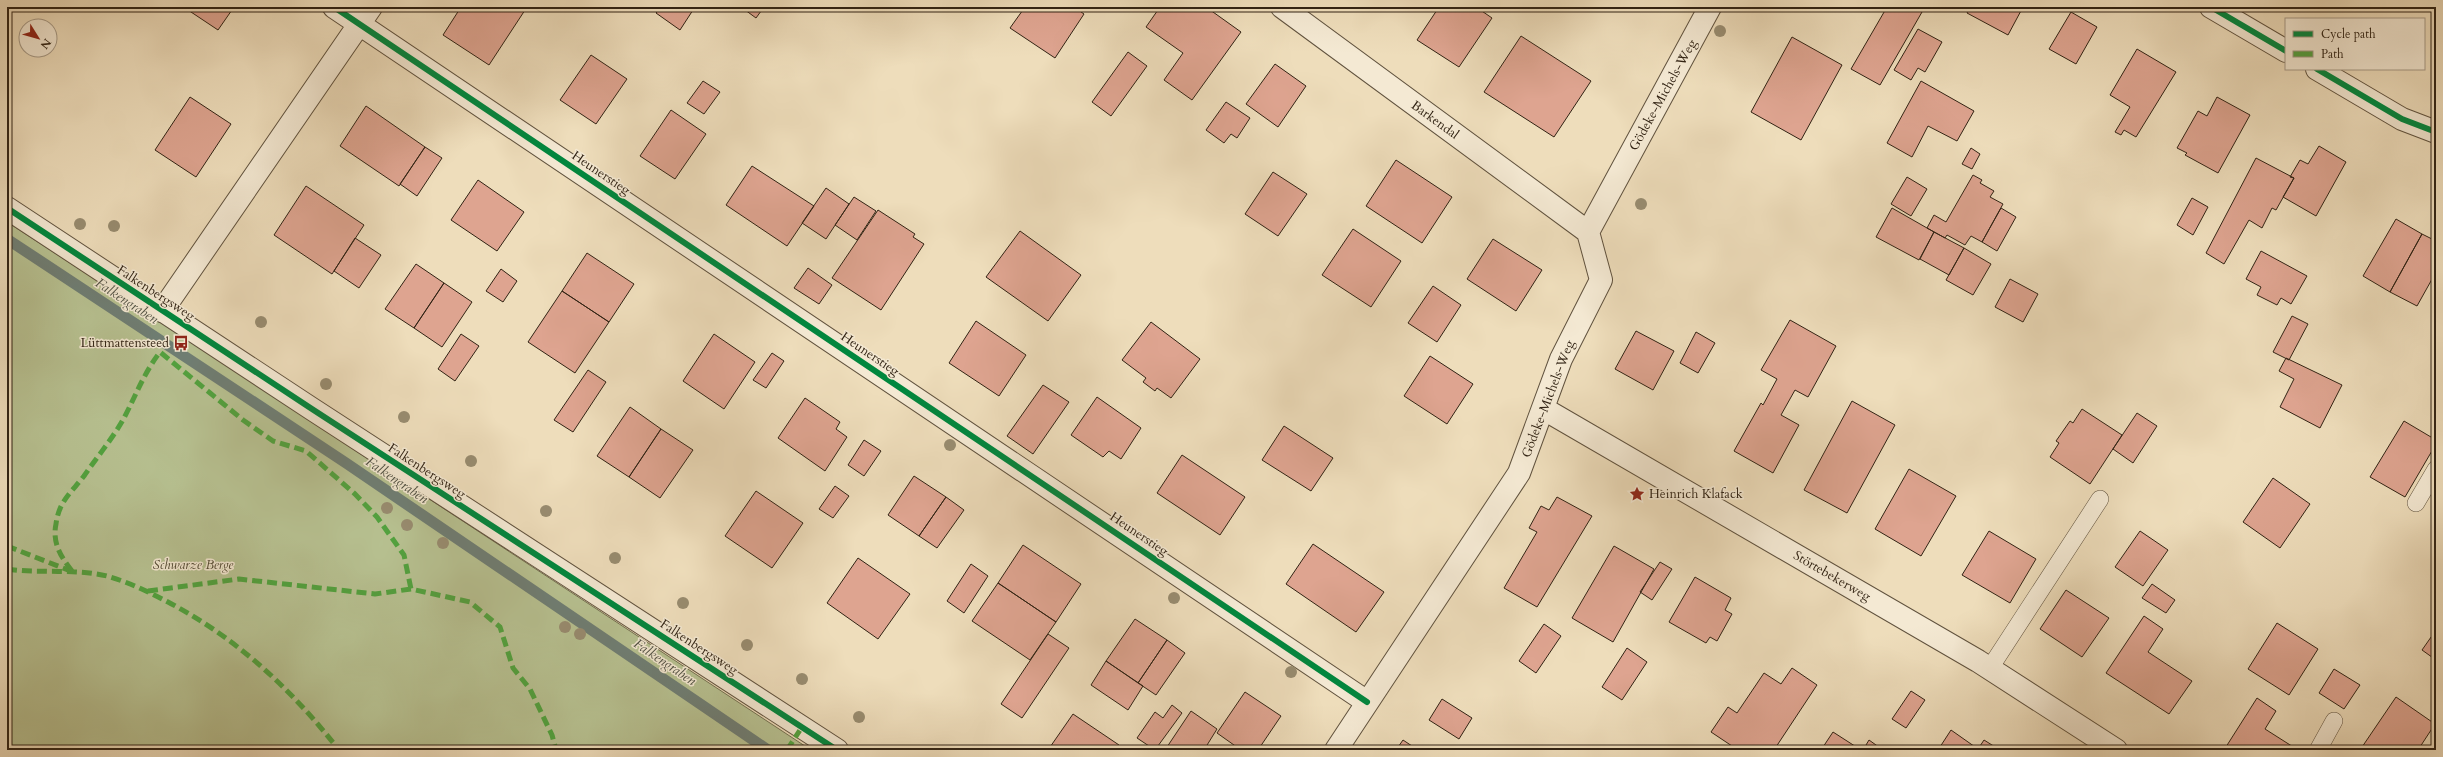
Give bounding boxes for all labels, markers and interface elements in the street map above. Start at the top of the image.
north arrow [18,18,58,58]
legend [2285,18,2425,70]
text: Cycle path [2321,26,2376,42]
text: N [36,35,54,52]
street label: Gödeke-Michels-Weg [1625,36,1701,154]
text: Path [2321,46,2344,62]
street label: Barkendal [1407,96,1463,144]
street label: Heunerstieg [568,147,634,200]
street label: Falkenbergsweg [114,261,199,325]
water label: Falkengraben [92,274,162,329]
street label: Heunerstieg [837,328,903,381]
place label: Lüttmattensteed [81,334,169,352]
bus stop icon: Lüttmattensteed [172,334,190,352]
street label: Gödeke-Michels-Weg [1517,337,1579,460]
street label: Falkenbergsweg [385,439,470,503]
water label: Falkengraben [362,452,432,508]
place icon: Heinrich Klafack [1628,485,1646,503]
place label: Heinrich Klafack [1649,485,1743,503]
street label: Heunerstieg [1106,508,1172,561]
street label: Störtebekerweg [1790,547,1875,606]
park label: Schwarze Berge [153,556,234,574]
street label: Falkenbergsweg [657,615,742,679]
water label: Falkengraben [630,634,700,690]

